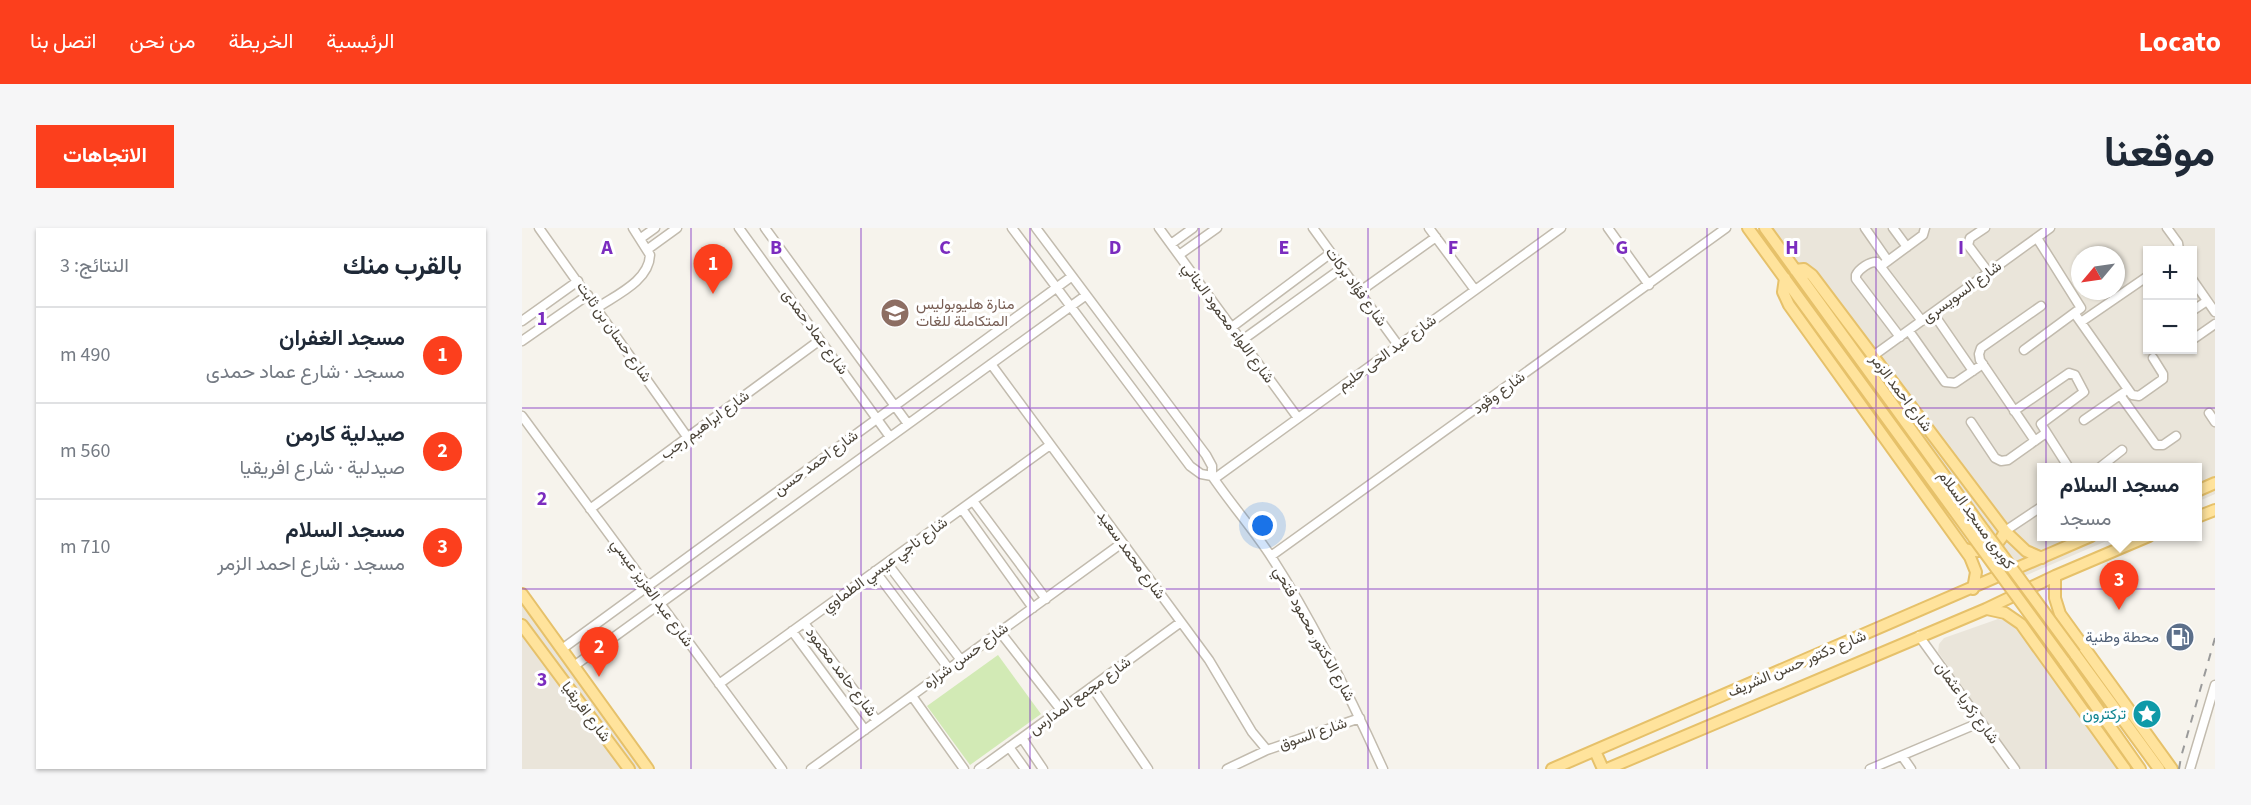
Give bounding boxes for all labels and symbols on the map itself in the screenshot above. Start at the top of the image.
text: A [600,234,613,262]
text: B [770,234,782,262]
text: C [939,234,951,262]
text: D [1109,234,1121,262]
text: E [1279,234,1289,262]
text: F [1448,234,1458,262]
text: G [1616,234,1628,262]
text: H [1785,234,1799,262]
text: I [1958,234,1964,262]
street label: شارع فؤاد بركات [1320,243,1392,331]
pin: 1 [694,244,732,294]
north arrow [2071,246,2125,300]
street label: شارع السويسرى [1918,256,2006,328]
street label: شارع اللواء محمود البناني [1175,258,1279,389]
street label: شارع حسان بن ثابت [571,277,657,387]
street label: شارع عماد حمدى [777,285,853,379]
place label: منارة هليوبوليس المتكاملة للغات [916,294,1014,332]
school or university icon: منارة هليوبوليس المتكاملة للغات [879,297,911,329]
text: 1 [537,305,547,333]
street label: شارع عبد الحى حليم [1333,310,1441,396]
street label: شارع احمد الزمر [1864,349,1937,436]
street label: شارع وقود [1468,367,1530,419]
street label: شارع ابراهيم رجب [656,385,754,465]
street label: شارع احمد حسن [769,425,863,501]
street label: كوبرى مسجد السلام [1933,466,2019,574]
text: 2 [537,485,547,513]
street label: شارع محمد سعيد [1092,506,1170,604]
your location [1248,511,1277,540]
street label: شارع ناجي عيسي الطماوي [818,512,953,619]
street label: شارع عبد العزيز عيسي [604,535,698,653]
pin: 3 [2100,560,2138,610]
street label: شارع الدكتور محمود فتحي [1266,563,1360,706]
street label: شارع حسن شراره [919,618,1013,694]
fuel station icon: محطة وطنية [2164,621,2196,653]
street label: شارع حامد محمود [800,623,882,721]
street label: شارع دكتور حسن الشريف [1725,625,1870,703]
place label: محطة وطنية [2085,627,2159,648]
pin: 2 [580,628,619,677]
street label: شارع مجمع المدارس [1025,652,1135,740]
street label: شارع زكريا عثمان [1930,658,2004,748]
text: 3 [537,666,547,694]
street label: شارع افريقيا [556,677,616,747]
place icon: تركترون [2131,698,2163,730]
place label: تركترون [2083,704,2126,725]
street label: شارع السوق [1276,713,1350,755]

